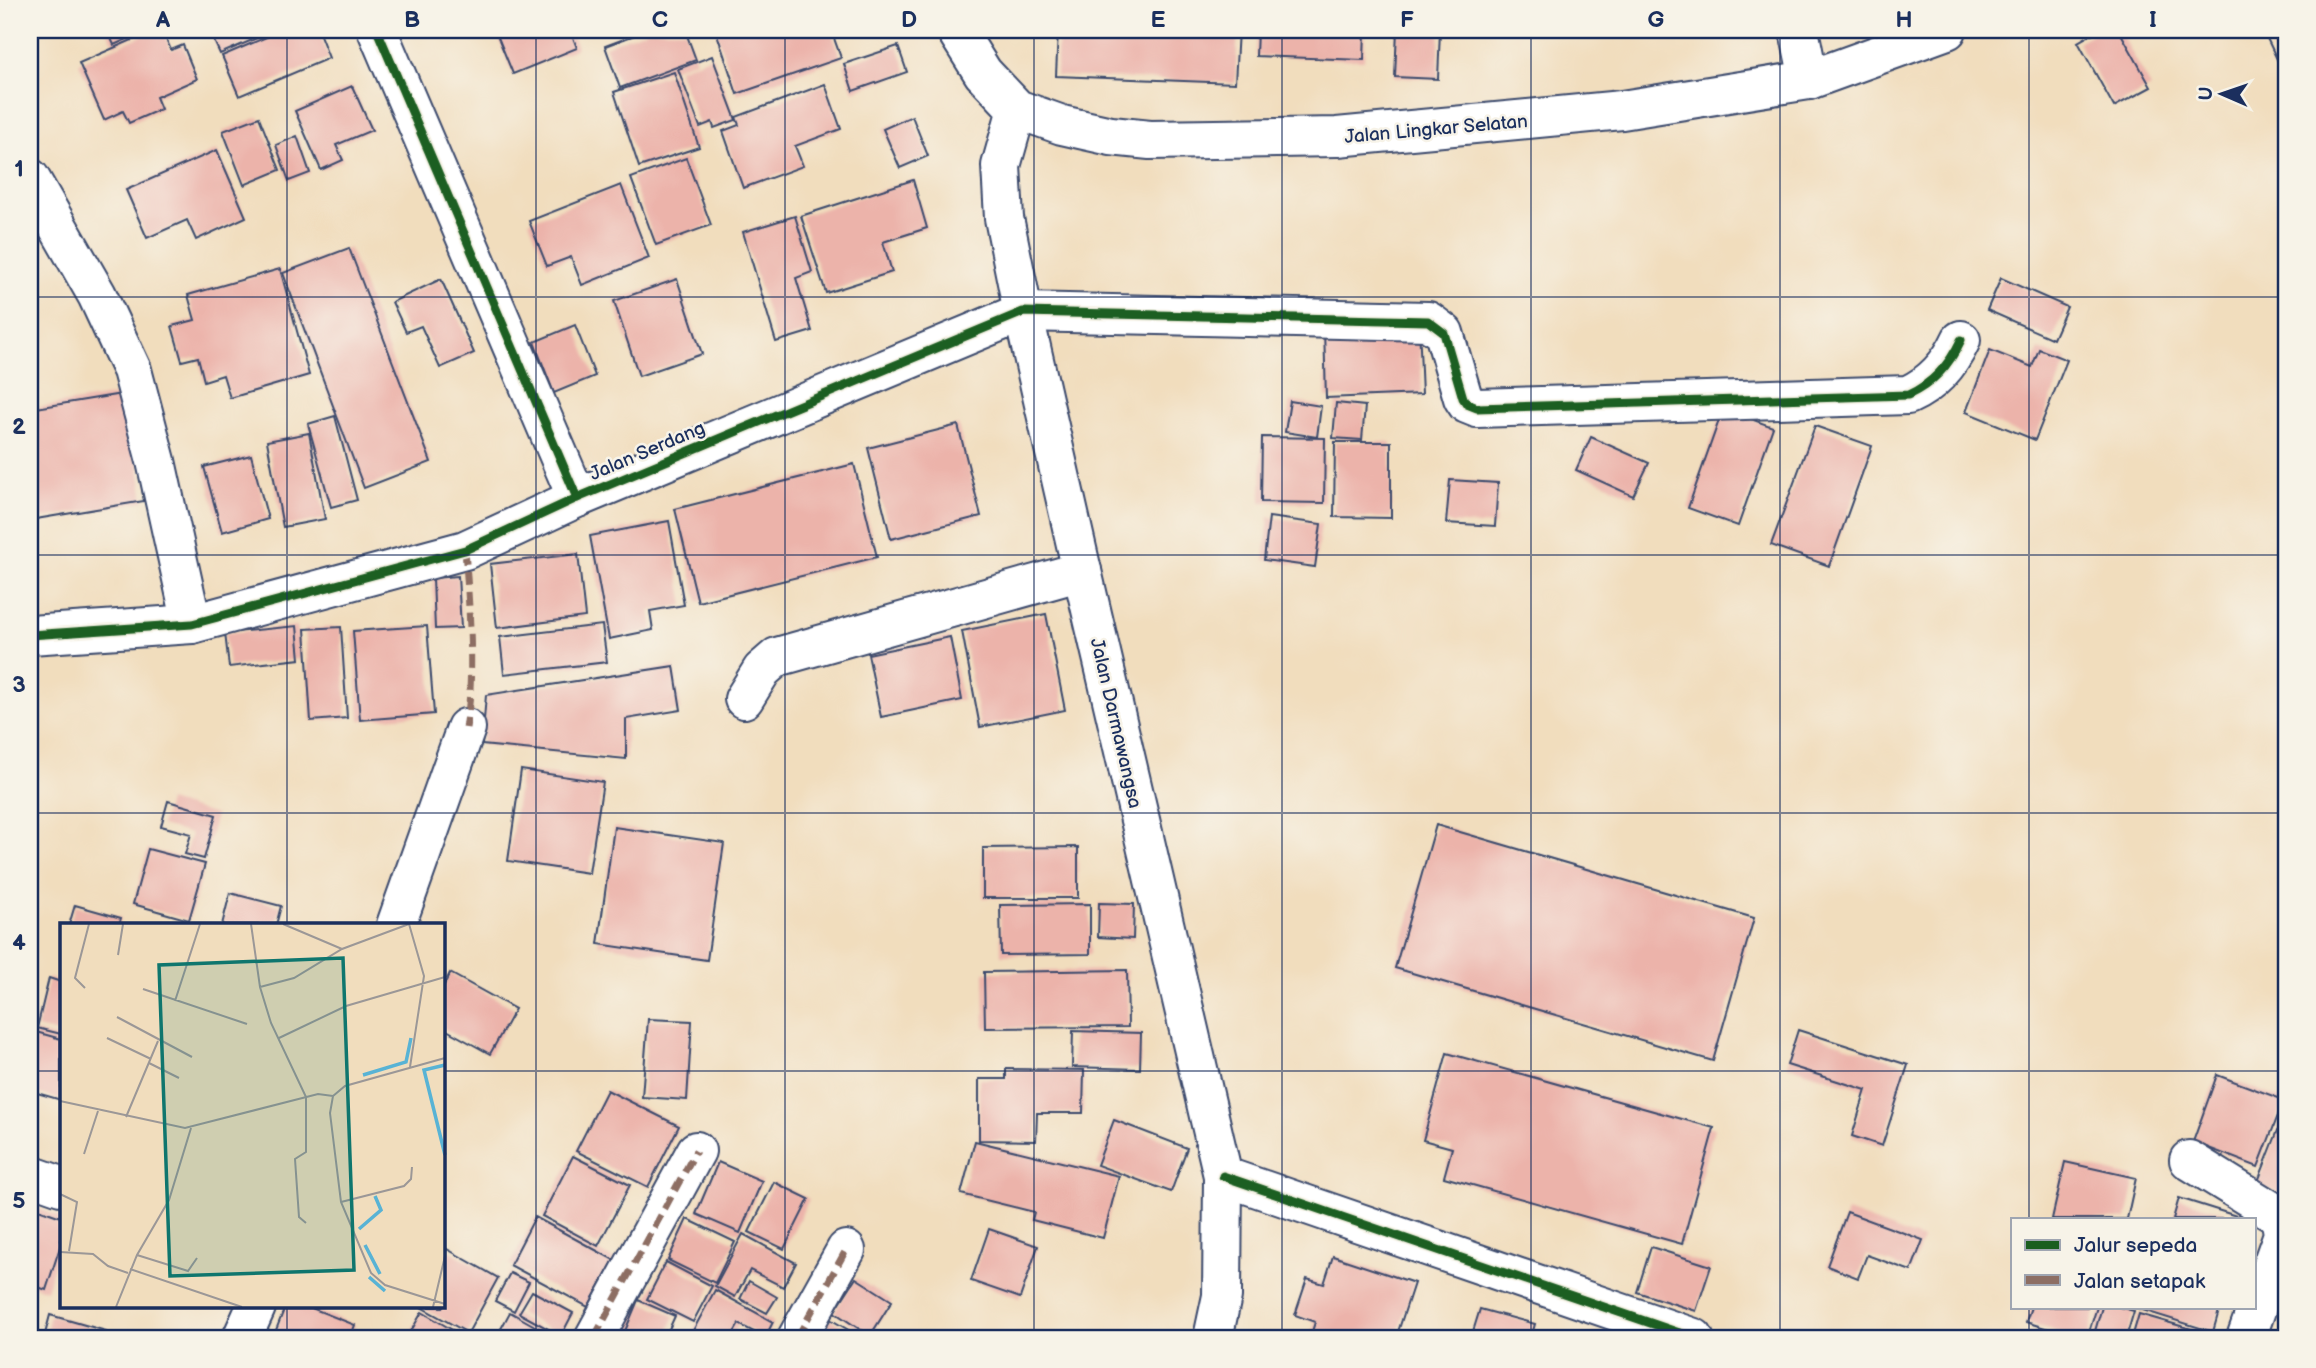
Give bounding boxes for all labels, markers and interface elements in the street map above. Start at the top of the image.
text: A [155,6,171,34]
text: B [404,6,420,34]
text: C [652,6,668,34]
text: D [901,6,917,34]
text: E [1151,6,1166,34]
text: F [1400,6,1414,34]
text: G [1648,6,1665,34]
text: H [1895,6,1913,34]
text: I [2149,6,2157,34]
north arrow [2186,60,2256,130]
text: U [2195,86,2218,101]
street label: Jalan Lingkar Selatan [1344,110,1529,149]
text: 1 [14,155,24,183]
text: 2 [12,413,26,441]
street label: Jalan Serdang [586,417,709,486]
street label: Jalan Darmawangsa [1085,636,1146,811]
text: 3 [12,671,26,699]
inset map [60,923,444,1308]
text: 4 [12,929,26,957]
text: 5 [12,1187,26,1215]
legend [2011,1218,2256,1308]
text: Jalur sepeda [2074,1233,2197,1258]
text: Jalan setapak [2074,1269,2206,1294]

